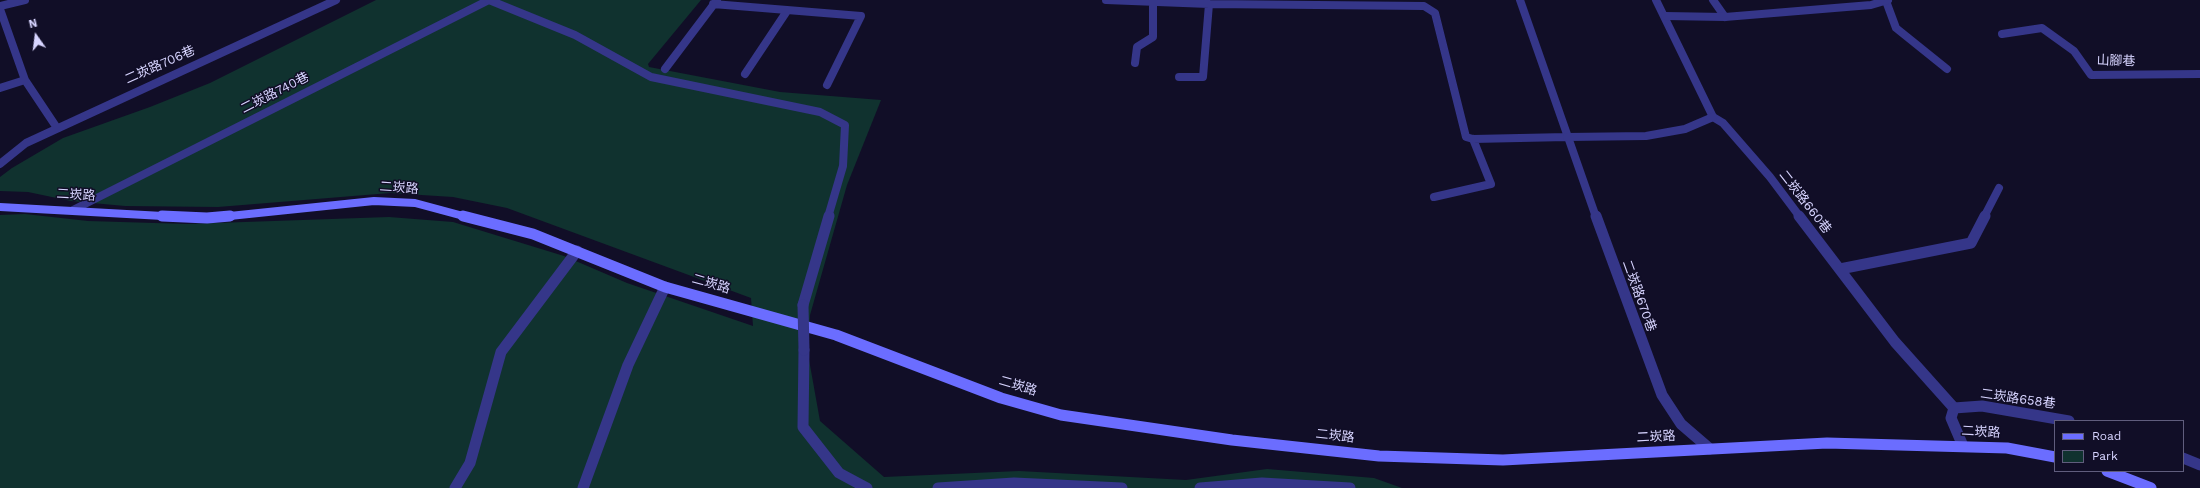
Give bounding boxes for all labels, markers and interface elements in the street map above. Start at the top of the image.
north arrow [16,16,56,56]
text: N [27,17,39,31]
street label: 二崁路706巷 [123,43,197,87]
street label: 山腳巷 [2096,53,2136,69]
street label: 二崁路740巷 [238,69,312,117]
street label: 二崁路660巷 [1775,167,1835,237]
street label: 二崁路 [379,179,419,197]
street label: 二崁路 [56,186,96,204]
street label: 二崁路670巷 [1619,258,1659,334]
street label: 二崁路 [690,271,732,297]
street label: 二崁路 [997,373,1039,399]
street label: 二崁路658巷 [1980,386,2056,412]
legend [2054,420,2184,472]
street label: 二崁路 [1961,423,2001,441]
street label: 二崁路 [1315,426,1355,446]
street label: 二崁路 [1636,428,1676,446]
text: Road [2092,429,2121,443]
text: Park [2092,449,2118,463]

